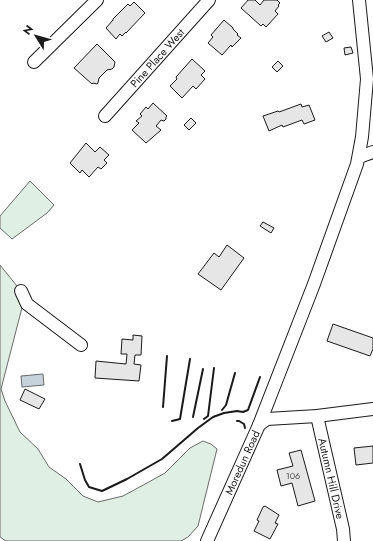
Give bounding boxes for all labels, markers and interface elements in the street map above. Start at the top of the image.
north arrow [16,16,56,56]
text: N [19,22,37,38]
street label: Pine Place West [126,25,188,91]
street label: Moredun Road [221,428,264,497]
street label: Autumn Hill Drive [314,436,348,521]
house number: 106 [286,469,300,482]

